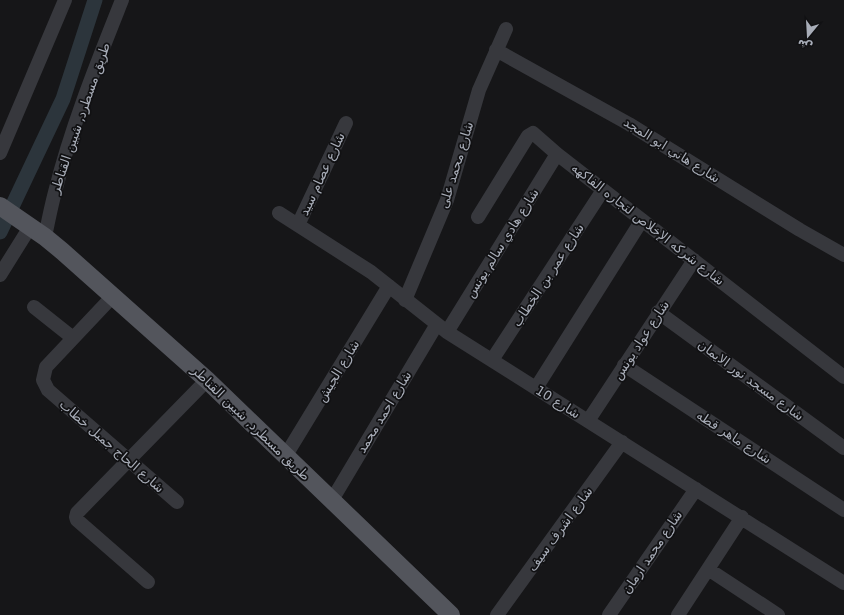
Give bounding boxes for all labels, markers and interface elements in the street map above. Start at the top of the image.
north arrow [788,16,828,56]
text: ش [796,37,814,54]
street label: طريق مسطرد, شبين القناطر [47,40,114,197]
street label: شارع هاني ابو المجد [621,114,723,187]
street label: شارع محمد على [436,120,477,210]
street label: شارع عصام سيد [296,130,349,218]
street label: شارع شركه الإخلاص لتجاره الفاكهه [568,160,727,289]
street label: شارع هادي سالم يونس [462,186,543,301]
street label: شارع عمر بن الخطاب [509,221,588,330]
street label: شارع عواد يونس [610,298,673,383]
street label: شارع الجيش [314,337,363,405]
street label: شارع مسجد نور الايمان [694,337,807,424]
street label: طريق مسطرد, شبين القناطر [187,362,313,484]
street label: شارع احمد محمد [354,368,415,456]
street label: شارع 10 [532,383,583,422]
street label: شارع الحاج جميل خطاب [56,396,167,496]
street label: شارع ماهر قطه [693,407,774,468]
street label: شارع اشرف سيف [524,484,596,575]
street label: شارع محمد ارمان [619,508,686,597]

